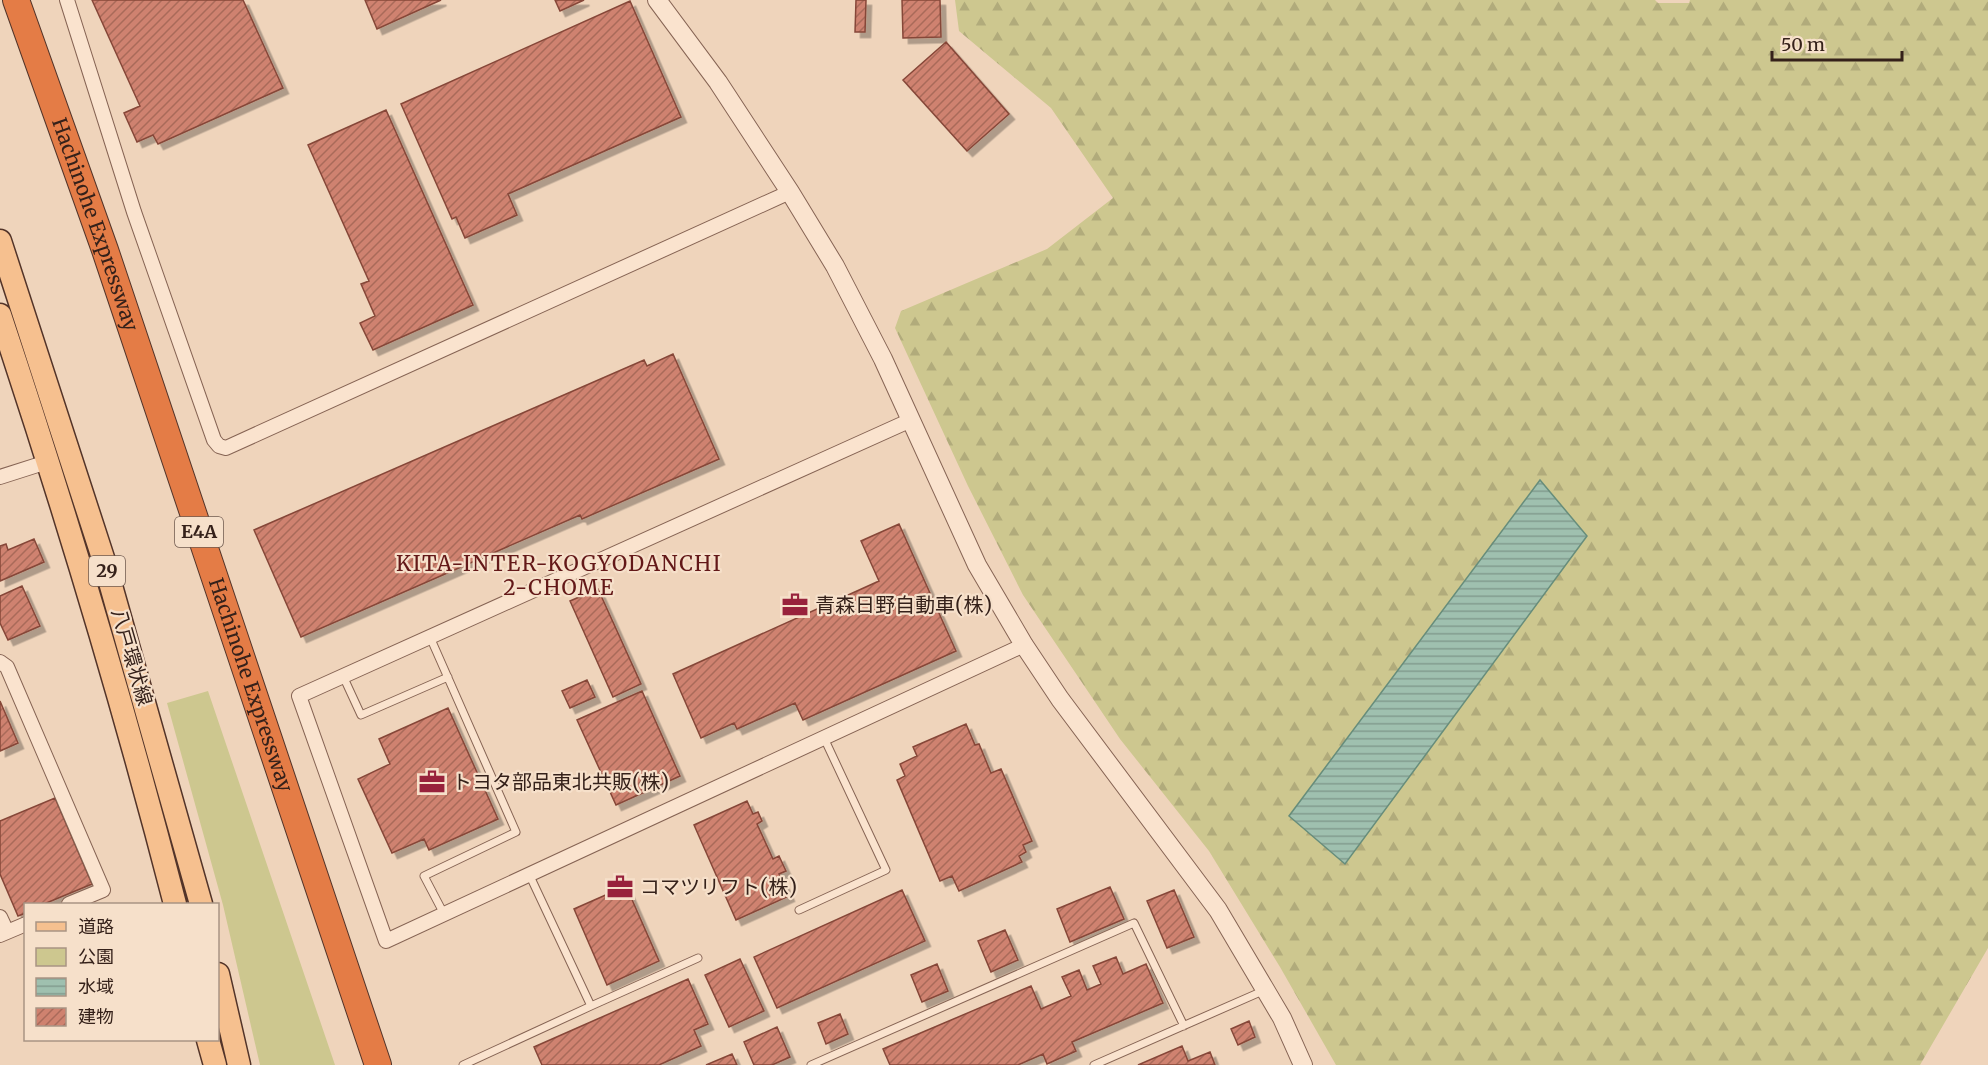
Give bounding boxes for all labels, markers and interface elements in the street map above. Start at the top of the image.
scale bar [1772,24,1902,62]
text: 50 m [1781,33,1825,56]
street label: Hachinohe Expressway [47,114,144,334]
road number: E4A [175,517,223,547]
district label: KITA-INTER-KOGYODANCHI 2-CHOME [396,550,722,601]
road number: 29 [89,556,125,586]
street label: Hachinohe Expressway [204,575,299,795]
office icon: 青森日野自動車(株) [780,590,810,620]
place label: 青森日野自動車(株) [815,592,992,617]
street label: 八戸環状線 [107,605,158,708]
office icon: トヨタ部品東北共販(株) [417,767,447,797]
place label: トヨタ部品東北共販(株) [452,769,669,794]
office icon: コマツリフト(株) [605,872,635,902]
place label: コマツリフト(株) [640,874,797,899]
legend [24,903,219,1041]
text: 道路 [78,915,114,938]
text: 公園 [78,945,114,968]
text: 水域 [78,975,114,998]
text: 建物 [78,1005,114,1028]

